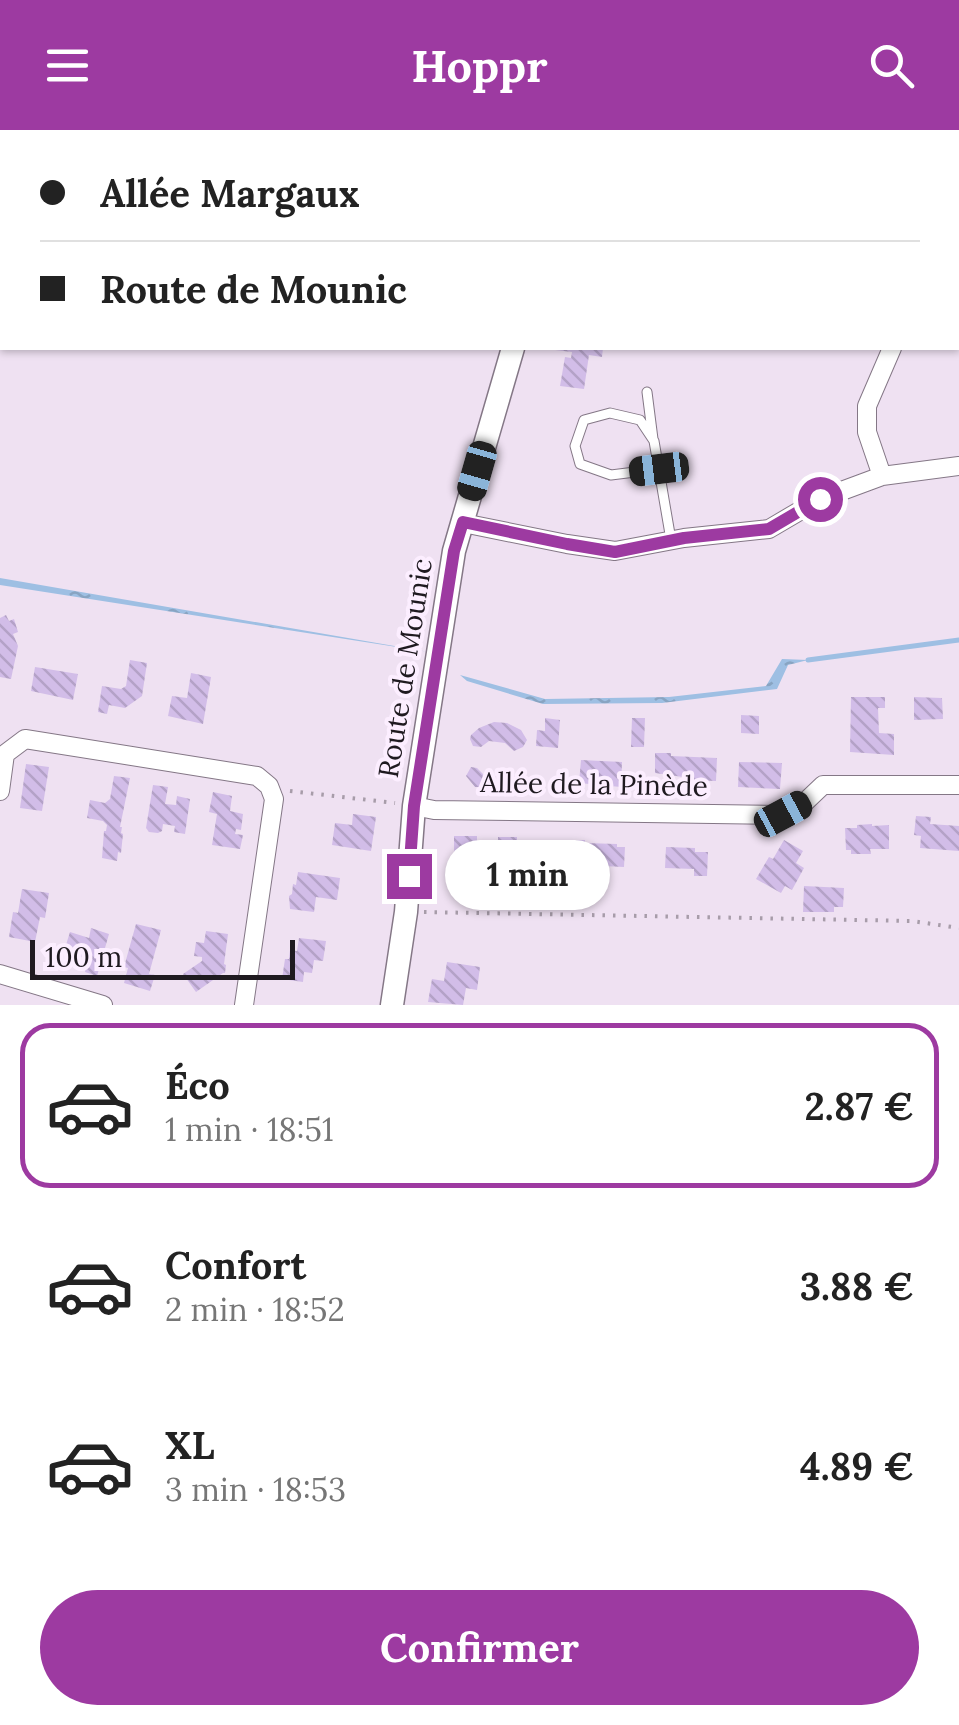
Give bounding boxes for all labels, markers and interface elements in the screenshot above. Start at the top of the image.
text: Hoppr [411,37,548,94]
icon: menu [40,38,95,93]
icon: search [864,38,919,93]
text: Allée Margaux [100,169,360,217]
text: Route de Mounic [100,265,407,313]
car [454,438,500,504]
car [627,450,691,488]
route start [798,477,843,522]
street label: Route de Mounic [370,556,440,780]
street label: Allée de la Pinède [479,764,708,804]
car [749,787,817,841]
callout: 1 min [444,841,609,911]
route end [387,854,432,899]
text: 1 min [487,854,568,895]
scale bar [30,935,295,980]
text: 100 m [45,939,122,975]
icon: car [45,1061,135,1151]
text: Éco [165,1061,230,1109]
text: 2.87 € [805,1082,914,1130]
text: 1 min · 18:51 [165,1109,334,1150]
icon: car [45,1241,135,1331]
text: Confort [165,1241,306,1289]
text: 3.88 € [800,1262,914,1310]
text: 2 min · 18:52 [165,1289,345,1330]
icon: car [45,1421,135,1511]
text: XL [165,1421,215,1469]
text: 4.89 € [800,1442,914,1490]
text: 3 min · 18:53 [165,1469,346,1510]
button: Confirmer [40,1590,919,1705]

